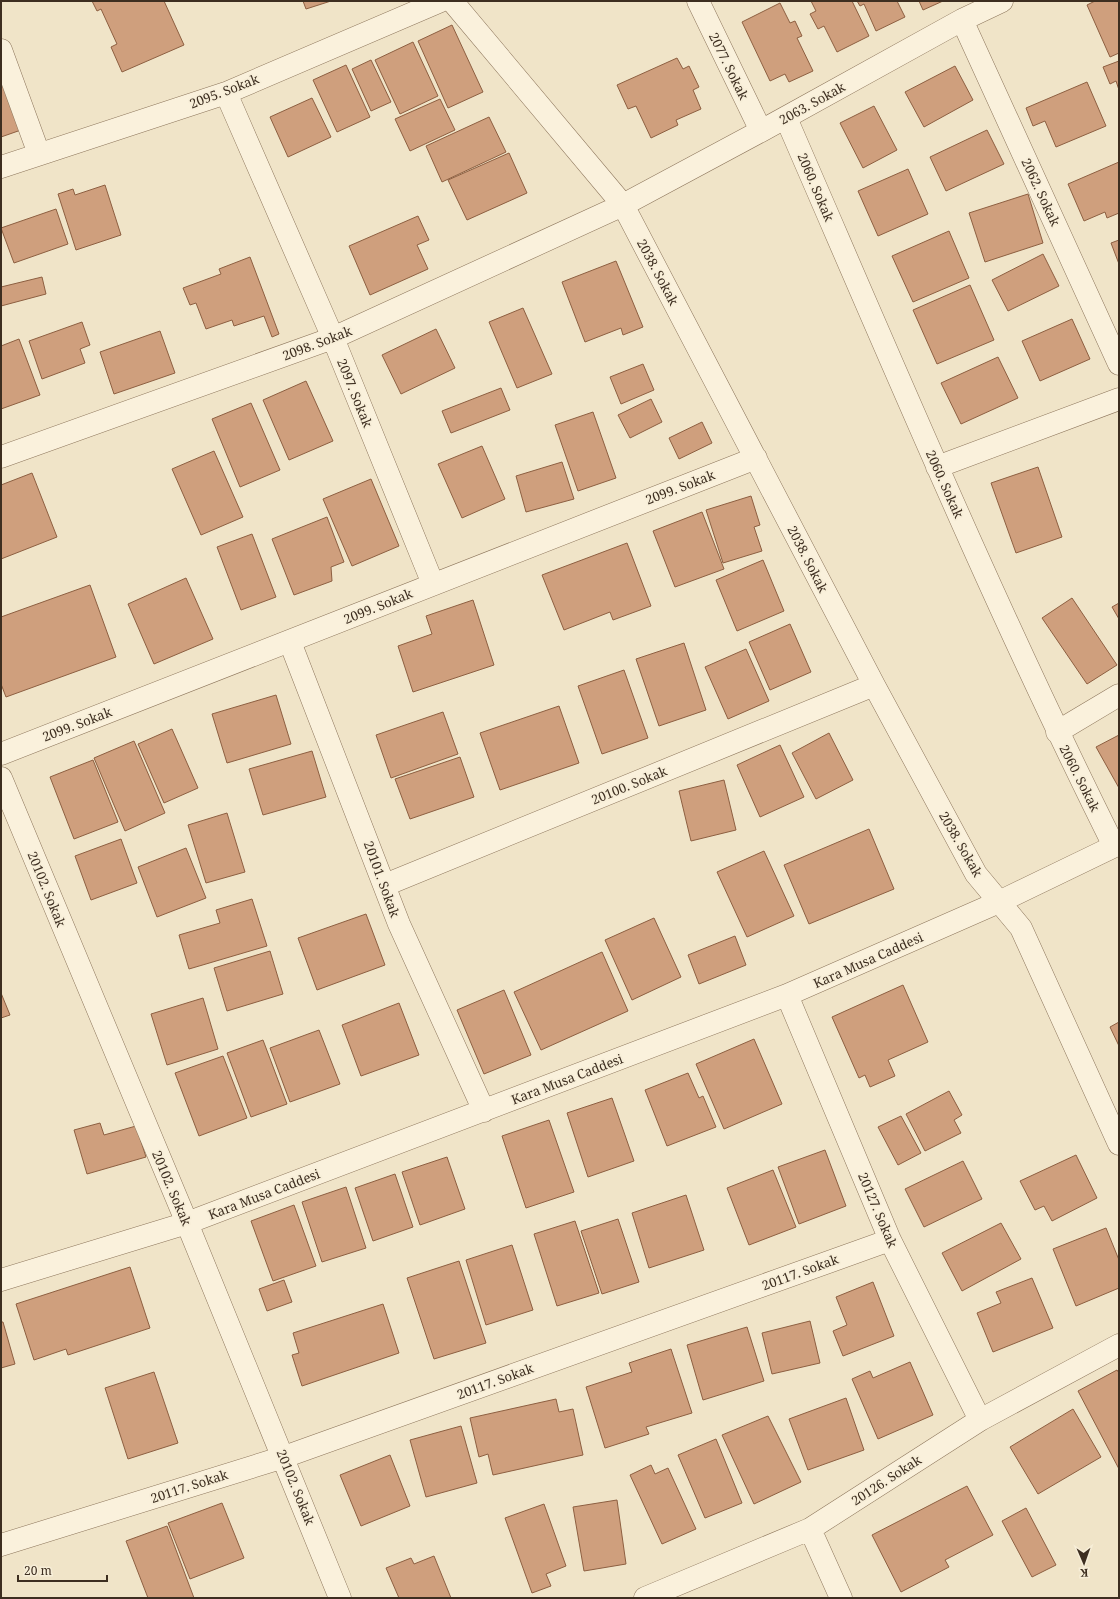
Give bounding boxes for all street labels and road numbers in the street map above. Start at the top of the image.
street label: 2077. Sokak [705,29,753,103]
street label: 2095. Sokak [187,69,262,112]
street label: 2063. Sokak [776,77,849,129]
street label: 2060. Sokak [793,150,839,224]
street label: 2062. Sokak [1017,155,1065,229]
street label: 2038. Sokak [633,236,683,309]
street label: 2098. Sokak [280,321,355,364]
street label: 2097. Sokak [333,356,377,430]
street label: 2060. Sokak [922,447,968,521]
street label: 2099. Sokak [643,465,718,508]
street label: 2038. Sokak [783,522,833,596]
street label: 2099. Sokak [341,584,415,628]
street label: 2099. Sokak [40,702,115,745]
street label: 2060. Sokak [1055,741,1105,815]
street label: 20100. Sokak [589,762,670,808]
street label: 2038. Sokak [935,808,987,880]
street label: 20101. Sokak [360,838,404,920]
street label: 20102. Sokak [24,849,70,930]
street label: Kara Musa Caddesi [810,928,926,992]
street label: Kara Musa Caddesi [509,1049,625,1109]
street label: 20102. Sokak [148,1148,196,1229]
street label: Kara Musa Caddesi [206,1164,322,1224]
street label: 20127. Sokak [854,1170,902,1251]
street label: 20117. Sokak [759,1250,841,1294]
street label: 20117. Sokak [454,1359,536,1403]
street label: 20102. Sokak [273,1447,319,1528]
street label: 20126. Sokak [848,1450,925,1509]
street label: 20117. Sokak [148,1465,230,1507]

